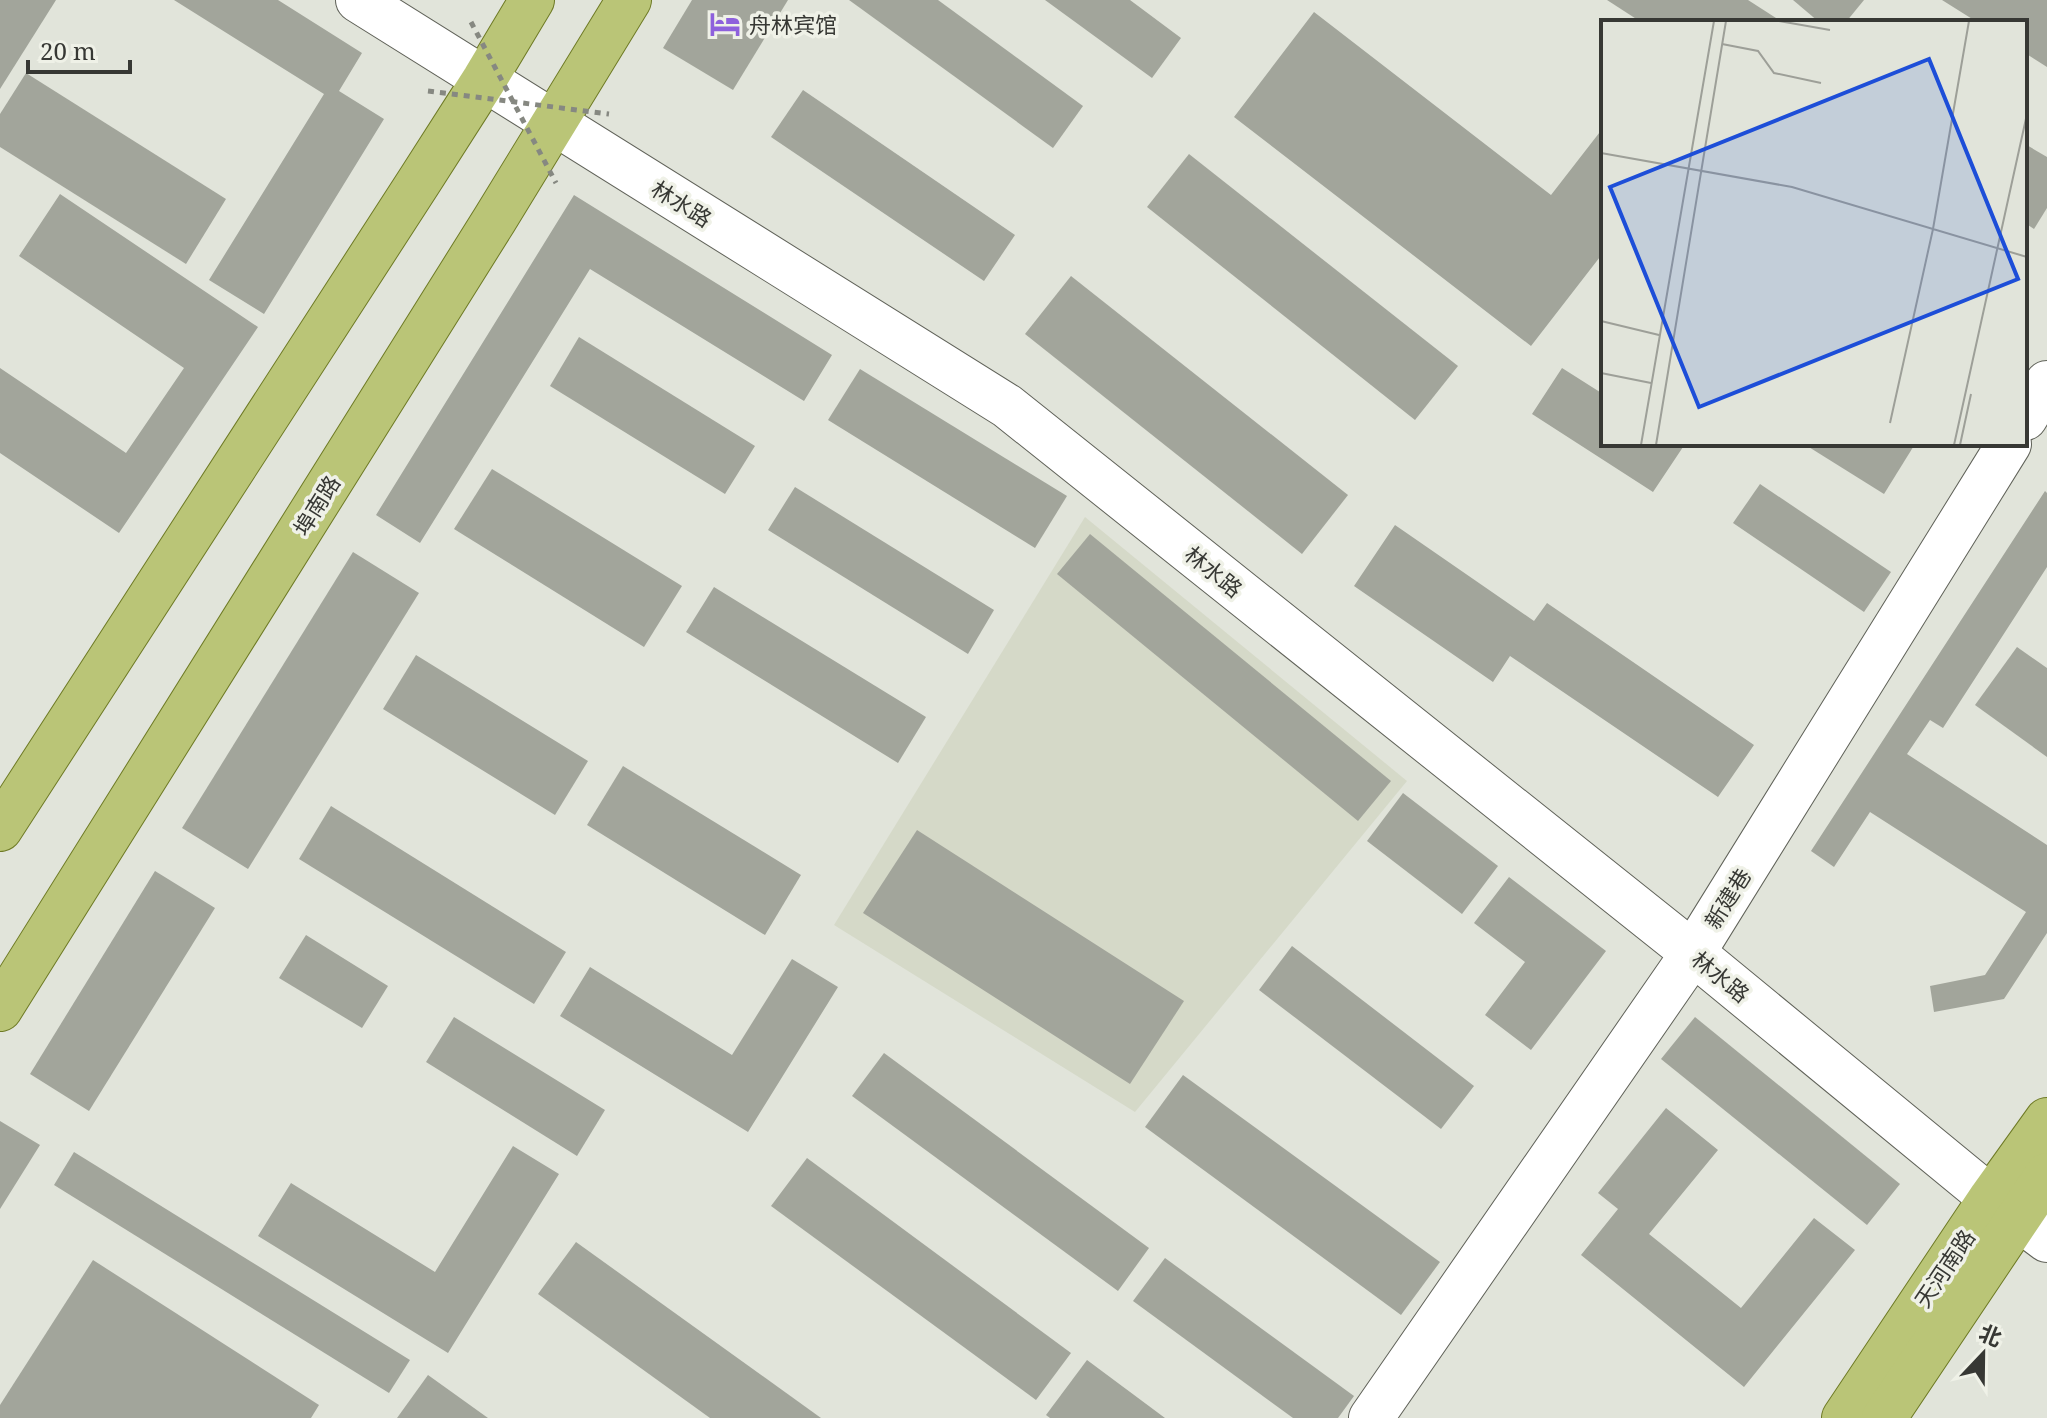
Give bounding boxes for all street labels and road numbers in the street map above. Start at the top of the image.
street label: 林水路 [646,173,718,233]
street label: 埠南路 [286,469,346,541]
street label: 林水路 [1179,539,1249,603]
street label: 新建巷 [1697,862,1757,934]
street label: 林水路 [1686,944,1756,1008]
street label: 天河南路 [1907,1223,1981,1313]

